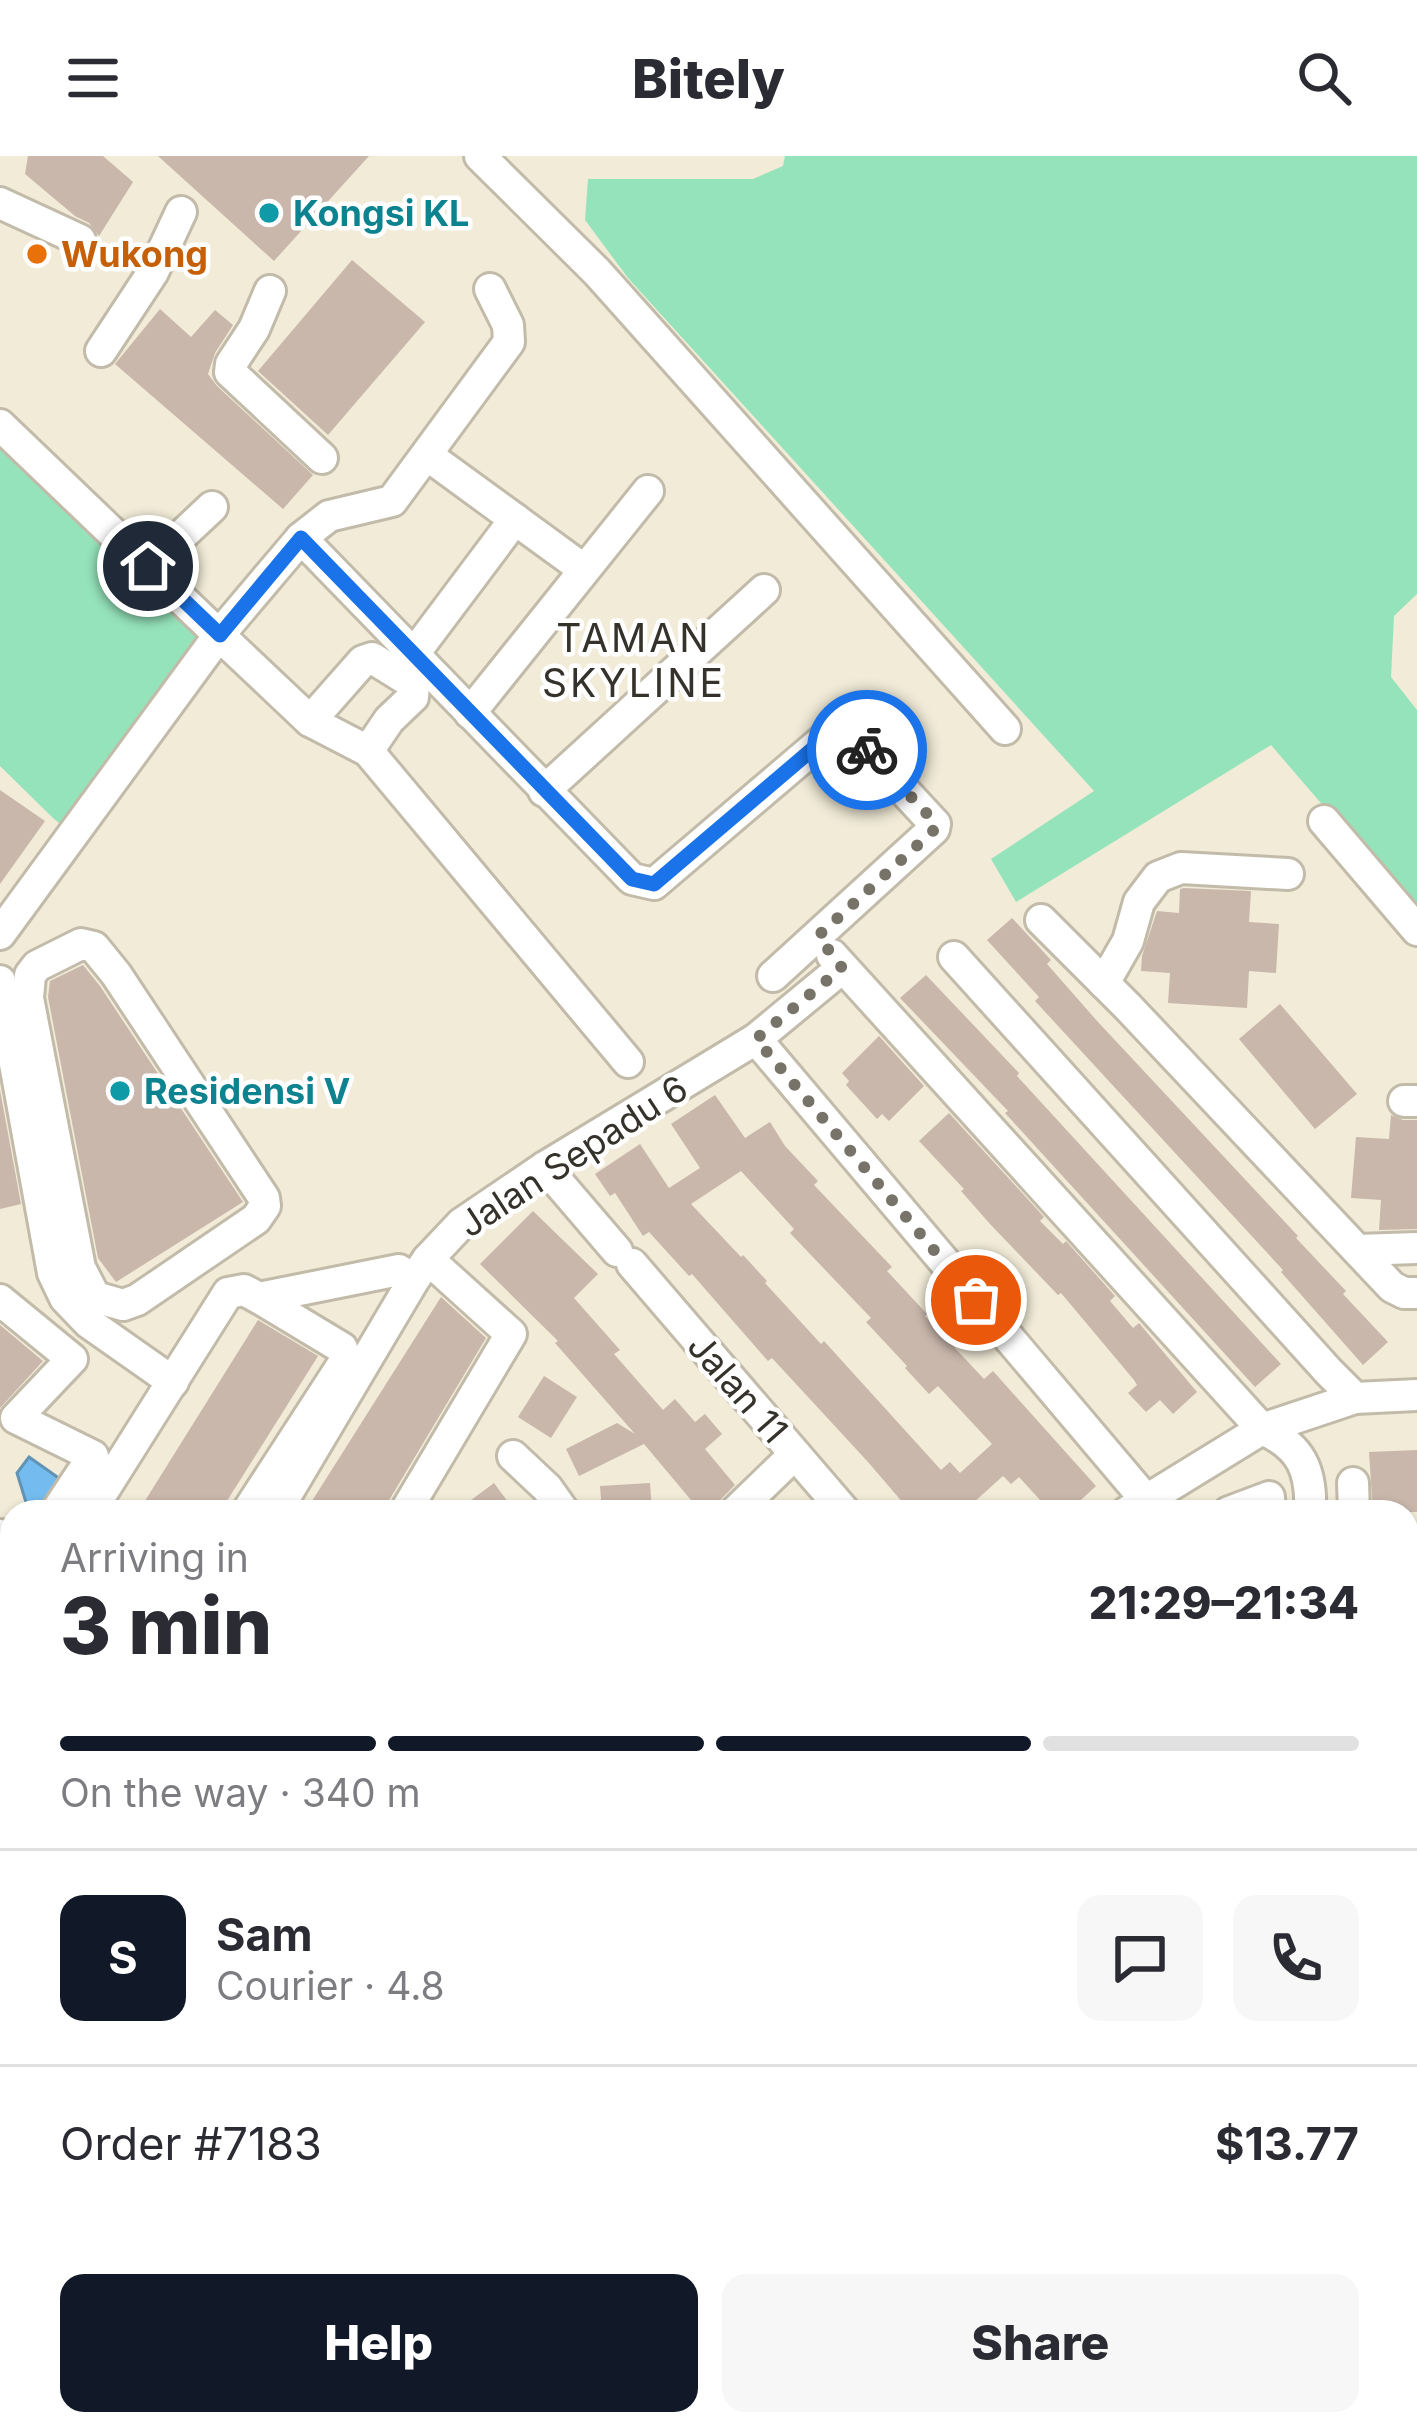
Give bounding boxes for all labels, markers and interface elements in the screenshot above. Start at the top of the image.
icon: menu [60,45,126,111]
icon: search [1291,45,1357,111]
text: Bitely [632,46,785,111]
place label: Kongsi KL [293,191,469,235]
marker: Kongsi KL [256,200,282,226]
place label: Wukong [61,232,208,276]
marker: Wukong [24,241,50,267]
pin [97,515,199,617]
icon: home [115,533,181,599]
district label: TAMAN SKYLINE [542,614,726,706]
courier [807,690,927,810]
icon: bike [834,717,900,783]
street label: Jalan Sepadu 6 [450,1066,696,1246]
place label: Residensi V [144,1069,351,1113]
marker: Residensi V [107,1078,133,1104]
pin [925,1249,1027,1351]
icon: bag [943,1267,1009,1333]
street label: Jalan 11 [679,1324,797,1452]
text: Arriving in [60,1534,249,1581]
text: 21:29–21:34 [1089,1575,1359,1630]
text: 3 min [60,1578,272,1673]
text: On the way · 340 m [60,1769,421,1816]
button: chat [1077,1895,1203,2021]
button: phone [1233,1895,1359,2021]
text: Sam [216,1907,313,1962]
text: S [108,1930,138,1985]
text: Courier · 4.8 [216,1962,445,2009]
text: Order #7183 [60,2116,322,2171]
text: $13.77 [1215,2116,1359,2171]
button: Help [60,2274,698,2412]
button: Share [722,2274,1359,2412]

